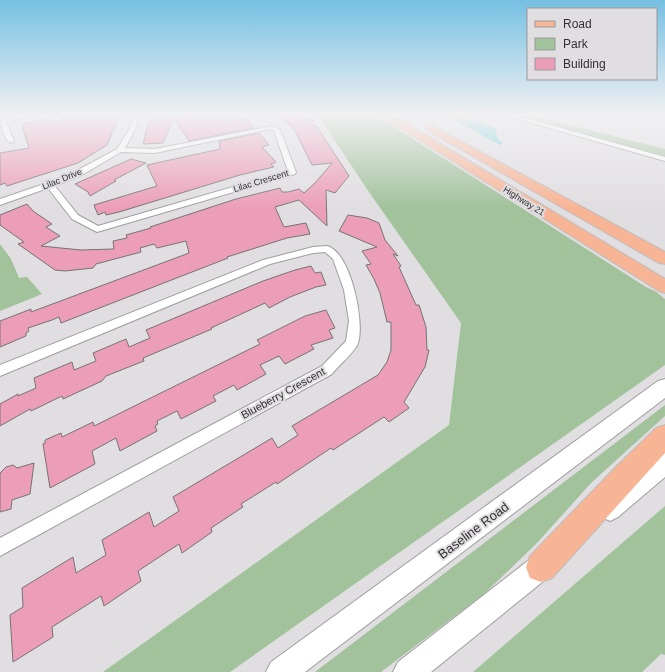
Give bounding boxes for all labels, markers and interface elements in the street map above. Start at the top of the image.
legend [527,8,657,80]
text: Road [563,17,592,31]
text: Park [563,37,589,51]
text: Building [563,57,606,71]
street label: Lilac Drive [41,166,83,192]
street label: Lilac Crescent [232,168,290,194]
street label: Highway 21 [501,184,547,218]
street label: Blueberry Crescent [239,365,327,421]
street label: Baseline Road [435,499,512,562]

